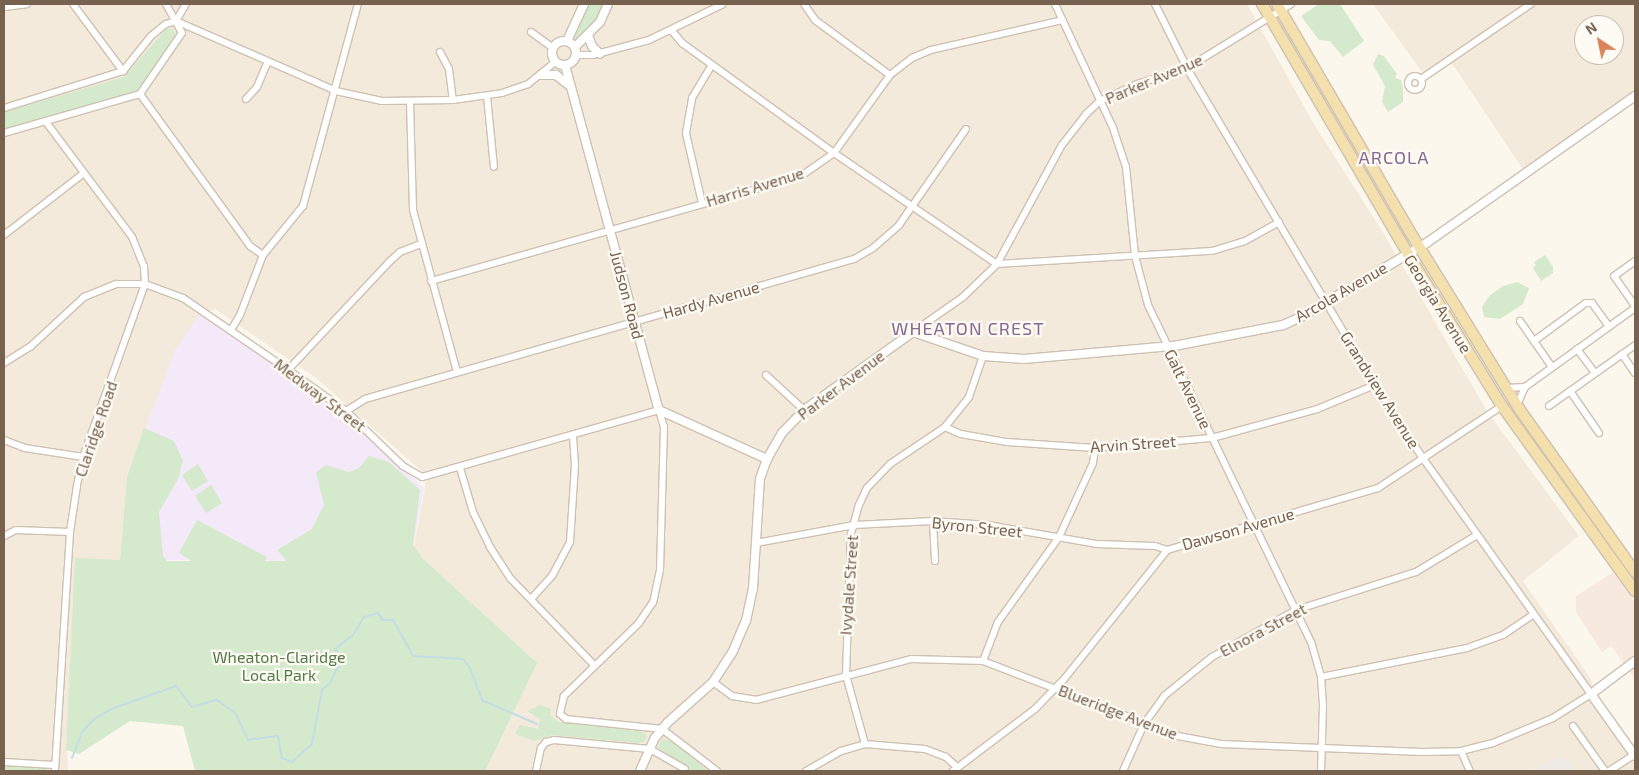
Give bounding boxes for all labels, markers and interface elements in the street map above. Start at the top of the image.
north arrow [1574,15,1624,65]
text: N [1582,18,1600,38]
street label: Parker Avenue [1102,50,1206,108]
district label: ARCOLA [1358,146,1430,168]
street label: Harris Avenue [704,163,806,211]
street label: Judson Road [606,249,648,341]
street label: Georgia Avenue [1400,251,1476,357]
street label: Arcola Avenue [1291,258,1391,326]
street label: Hardy Avenue [660,277,762,323]
district label: WHEATON CREST [890,317,1046,339]
street label: Grandview Avenue [1336,328,1424,452]
street label: Parker Avenue [793,346,889,424]
street label: Galt Avenue [1160,346,1216,432]
street label: Medway Street [270,354,370,436]
street label: Claridge Road [71,379,121,479]
street label: Arvin Street [1089,431,1177,457]
street label: Dawson Avenue [1179,504,1297,554]
street label: Byron Street [931,513,1023,541]
street label: Ivydale Street [836,534,862,636]
street label: Elnora Street [1216,599,1310,661]
park label: Wheaton-Claridge Local Park [212,647,346,685]
street label: Blueridge Avenue [1055,680,1181,744]

